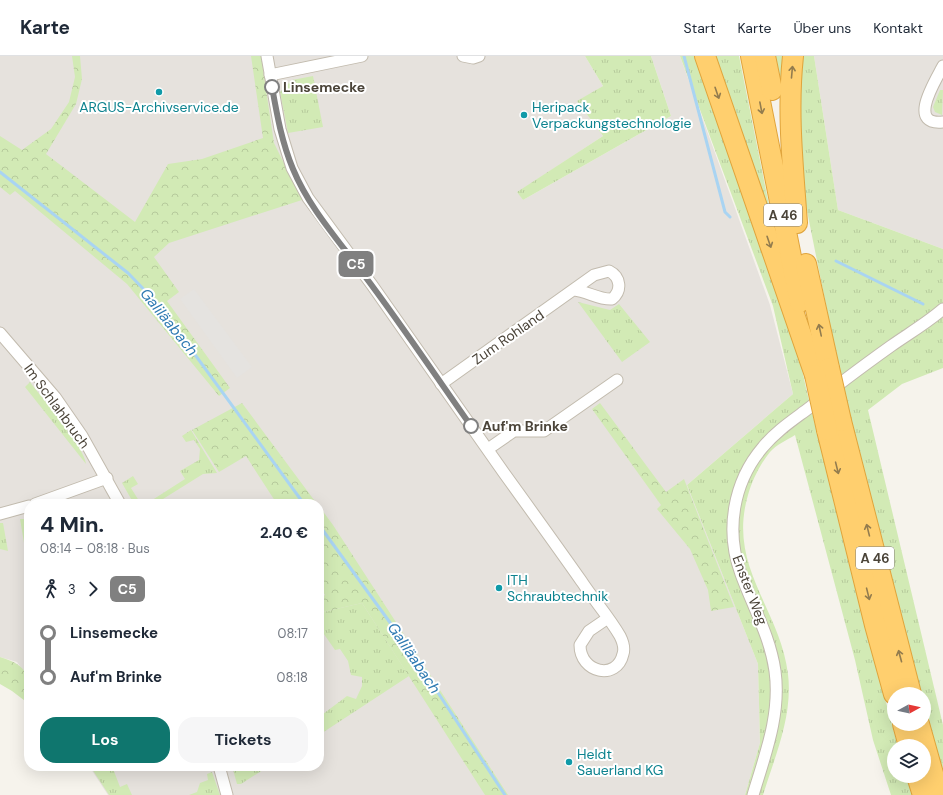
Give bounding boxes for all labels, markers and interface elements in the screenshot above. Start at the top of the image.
text: Karte [20,15,70,40]
text: Start [684,19,715,37]
text: Karte [737,19,771,37]
text: Über uns [793,19,851,37]
text: Kontakt [873,19,923,37]
one-way arrow [788,66,795,79]
place label: Linsemecke [283,78,365,96]
marker: Linsemecke [264,79,280,95]
marker: ARGUS-Archivservice.de [154,87,164,97]
one-way arrow [714,87,722,99]
place label: ARGUS-Archivservice.de [79,98,239,116]
place label: Heripack Verpackungstechnologie [532,98,692,132]
one-way arrow [758,101,766,114]
marker: Heripack Verpackungstechnologie [519,110,529,120]
road number: A 46 [764,204,802,226]
one-way arrow [765,236,773,248]
line badge: C5 [338,251,374,277]
text: C5 [346,255,366,273]
water label: Galiläabach [136,284,203,360]
street label: Zum Rohland [469,306,547,368]
one-way arrow [816,323,824,336]
street label: Im Schlahbruch [20,360,94,452]
place label: Auf'm Brinke [482,417,568,435]
marker: Auf'm Brinke [463,418,479,434]
one-way arrow [833,461,841,474]
text: 4 Min. [40,510,104,539]
text: 2.40 € [260,523,308,543]
one-way arrow [864,524,871,537]
text: 08:14 – 08:18 · Bus [40,540,150,557]
road number: A 46 [856,547,894,569]
street label: Enster Weg [728,553,772,628]
place label: ITH Schraubtechnik [507,571,608,605]
icon: walk [40,578,62,600]
icon: forward [82,578,104,600]
text: C5 [118,580,137,598]
text: 3 [68,581,76,598]
marker: ITH Schraubtechnik [494,583,504,593]
one-way arrow [864,588,872,601]
water label: Galiläabach [383,619,445,698]
text: Linsemecke [70,623,158,643]
text: 08:17 [278,625,308,642]
one-way arrow [896,650,903,663]
text: Auf'm Brinke [70,667,162,687]
text: 08:18 [277,669,308,686]
north arrow [887,687,931,731]
map controls [887,687,931,783]
button: Los [40,717,170,763]
button: Tickets [178,717,308,763]
button: layers [887,739,931,783]
place label: Heldt Sauerland KG [577,745,663,779]
marker: Heldt Sauerland KG [564,757,574,767]

